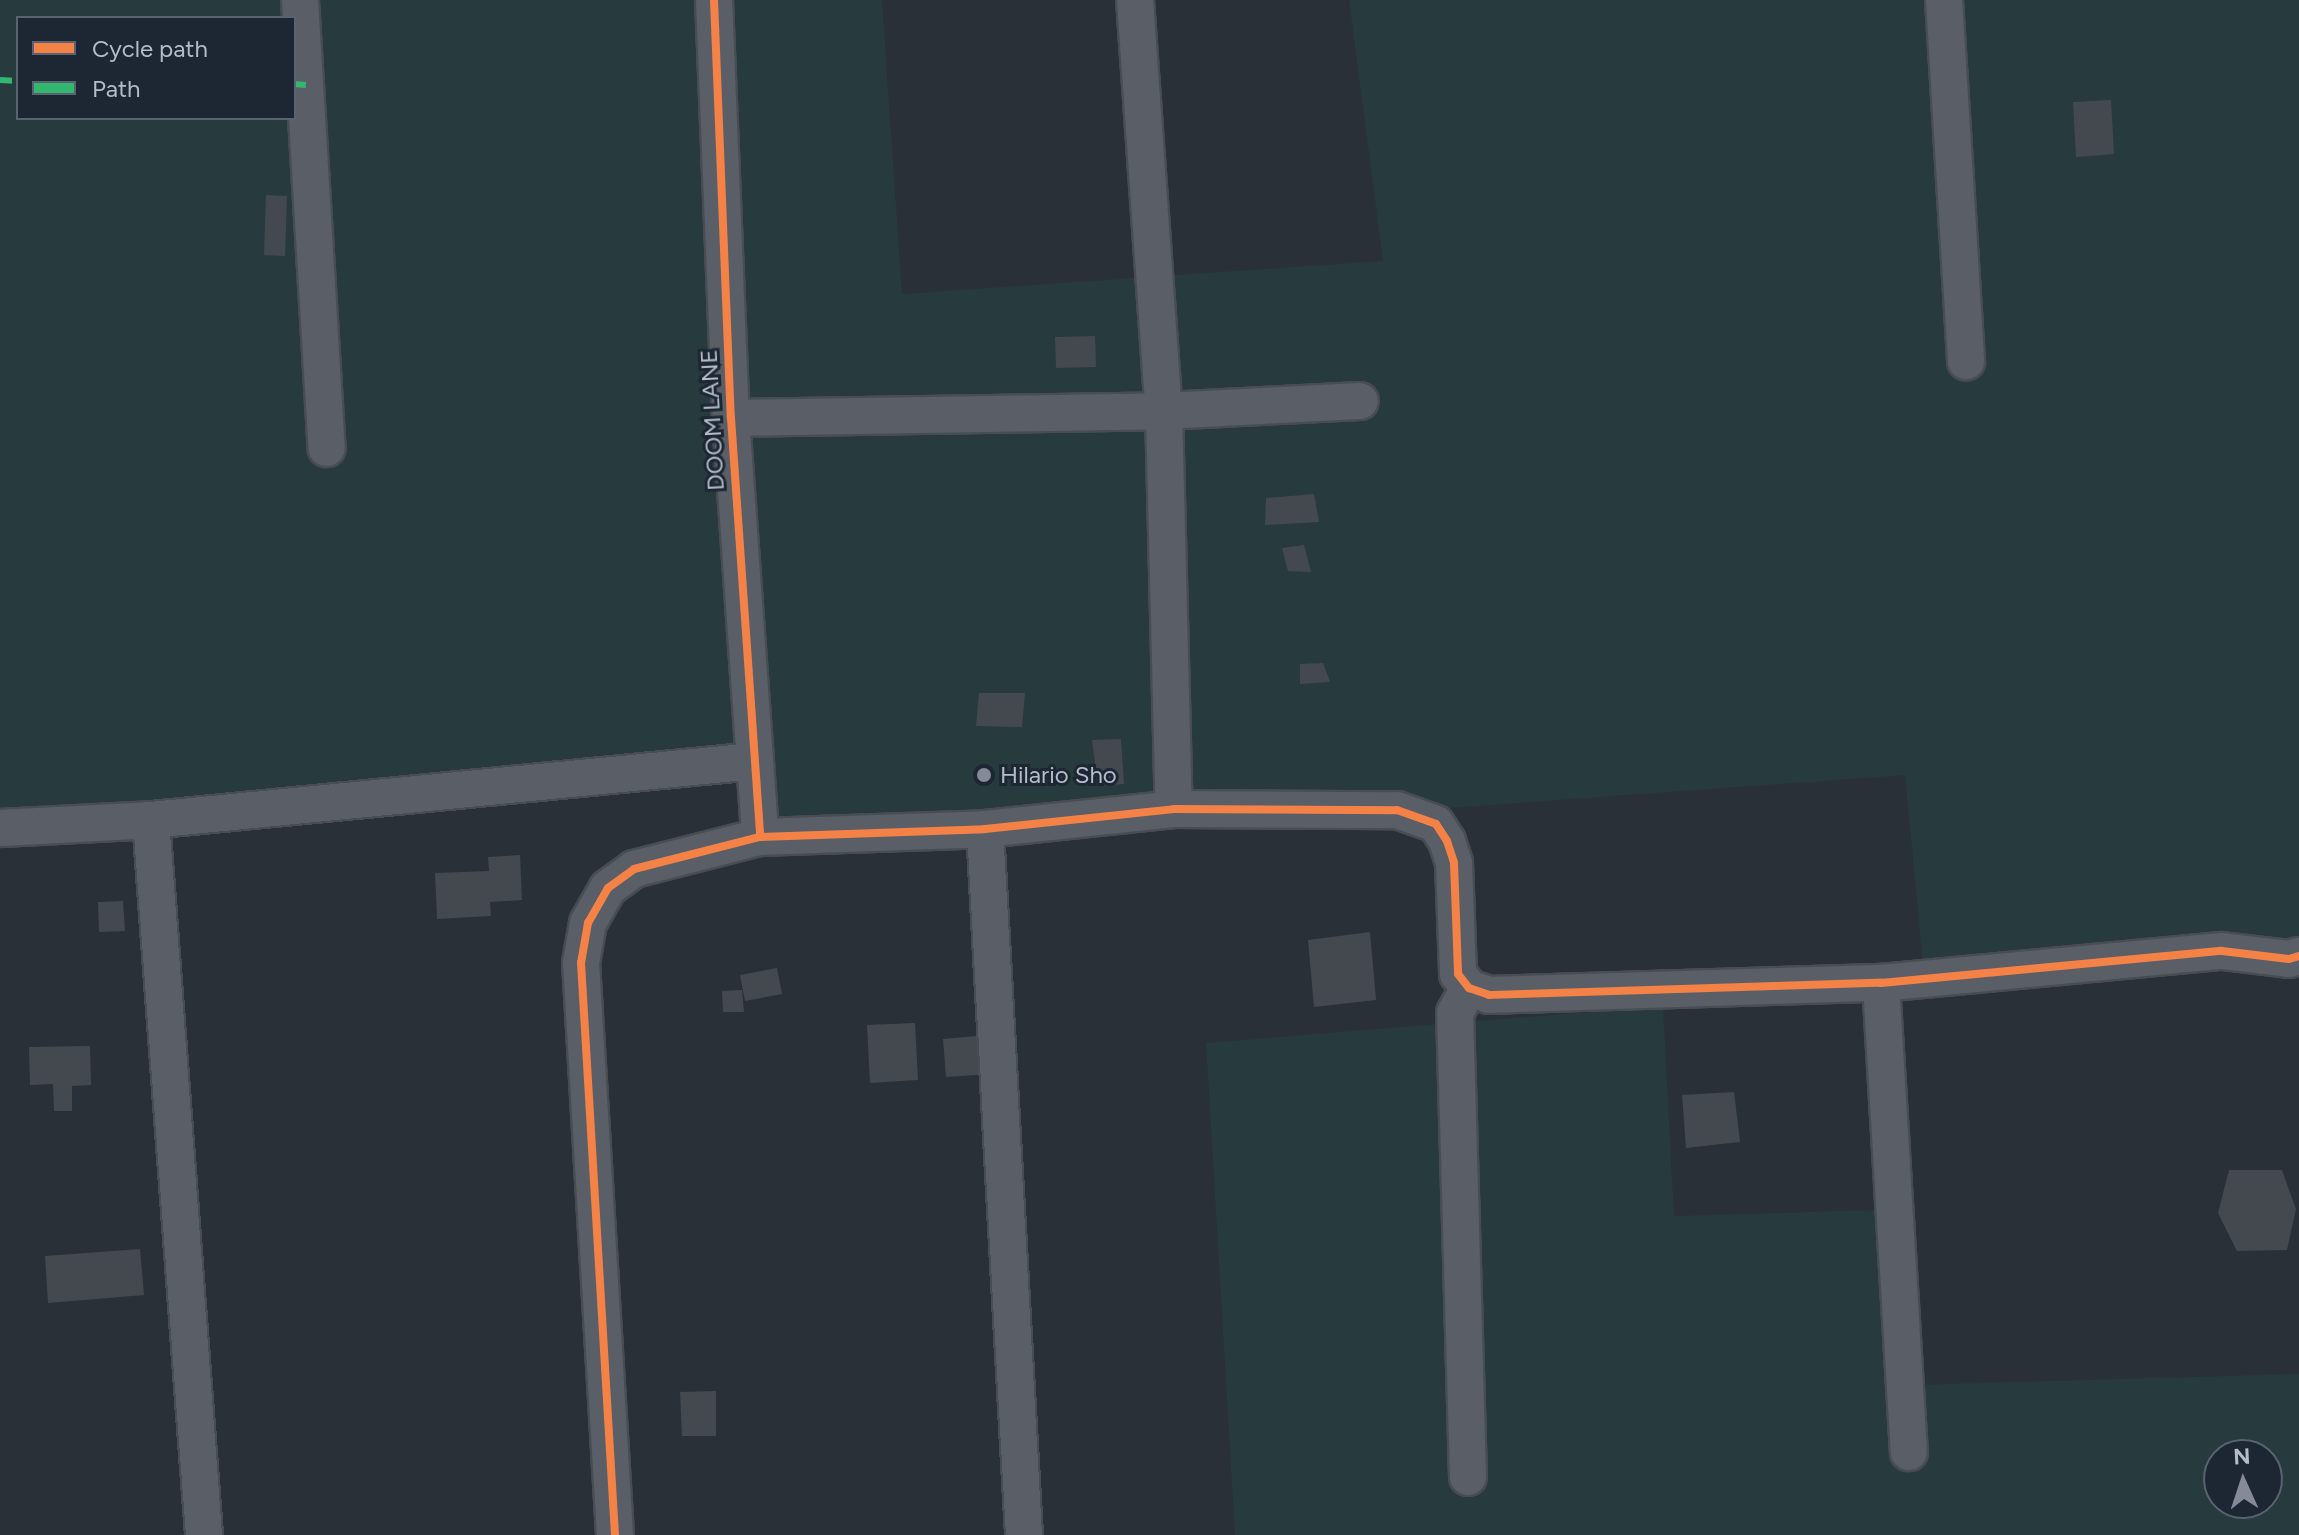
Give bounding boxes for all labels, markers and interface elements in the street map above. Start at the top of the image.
legend [16,16,296,120]
text: Cycle path [92,34,208,63]
text: Path [92,74,140,103]
street label: DOOM LANE [694,349,730,491]
place label: Hilario Sho [1000,761,1117,789]
marker: Hilario Sho [975,766,993,784]
north arrow [2203,1439,2283,1519]
text: N [2233,1443,2251,1470]

